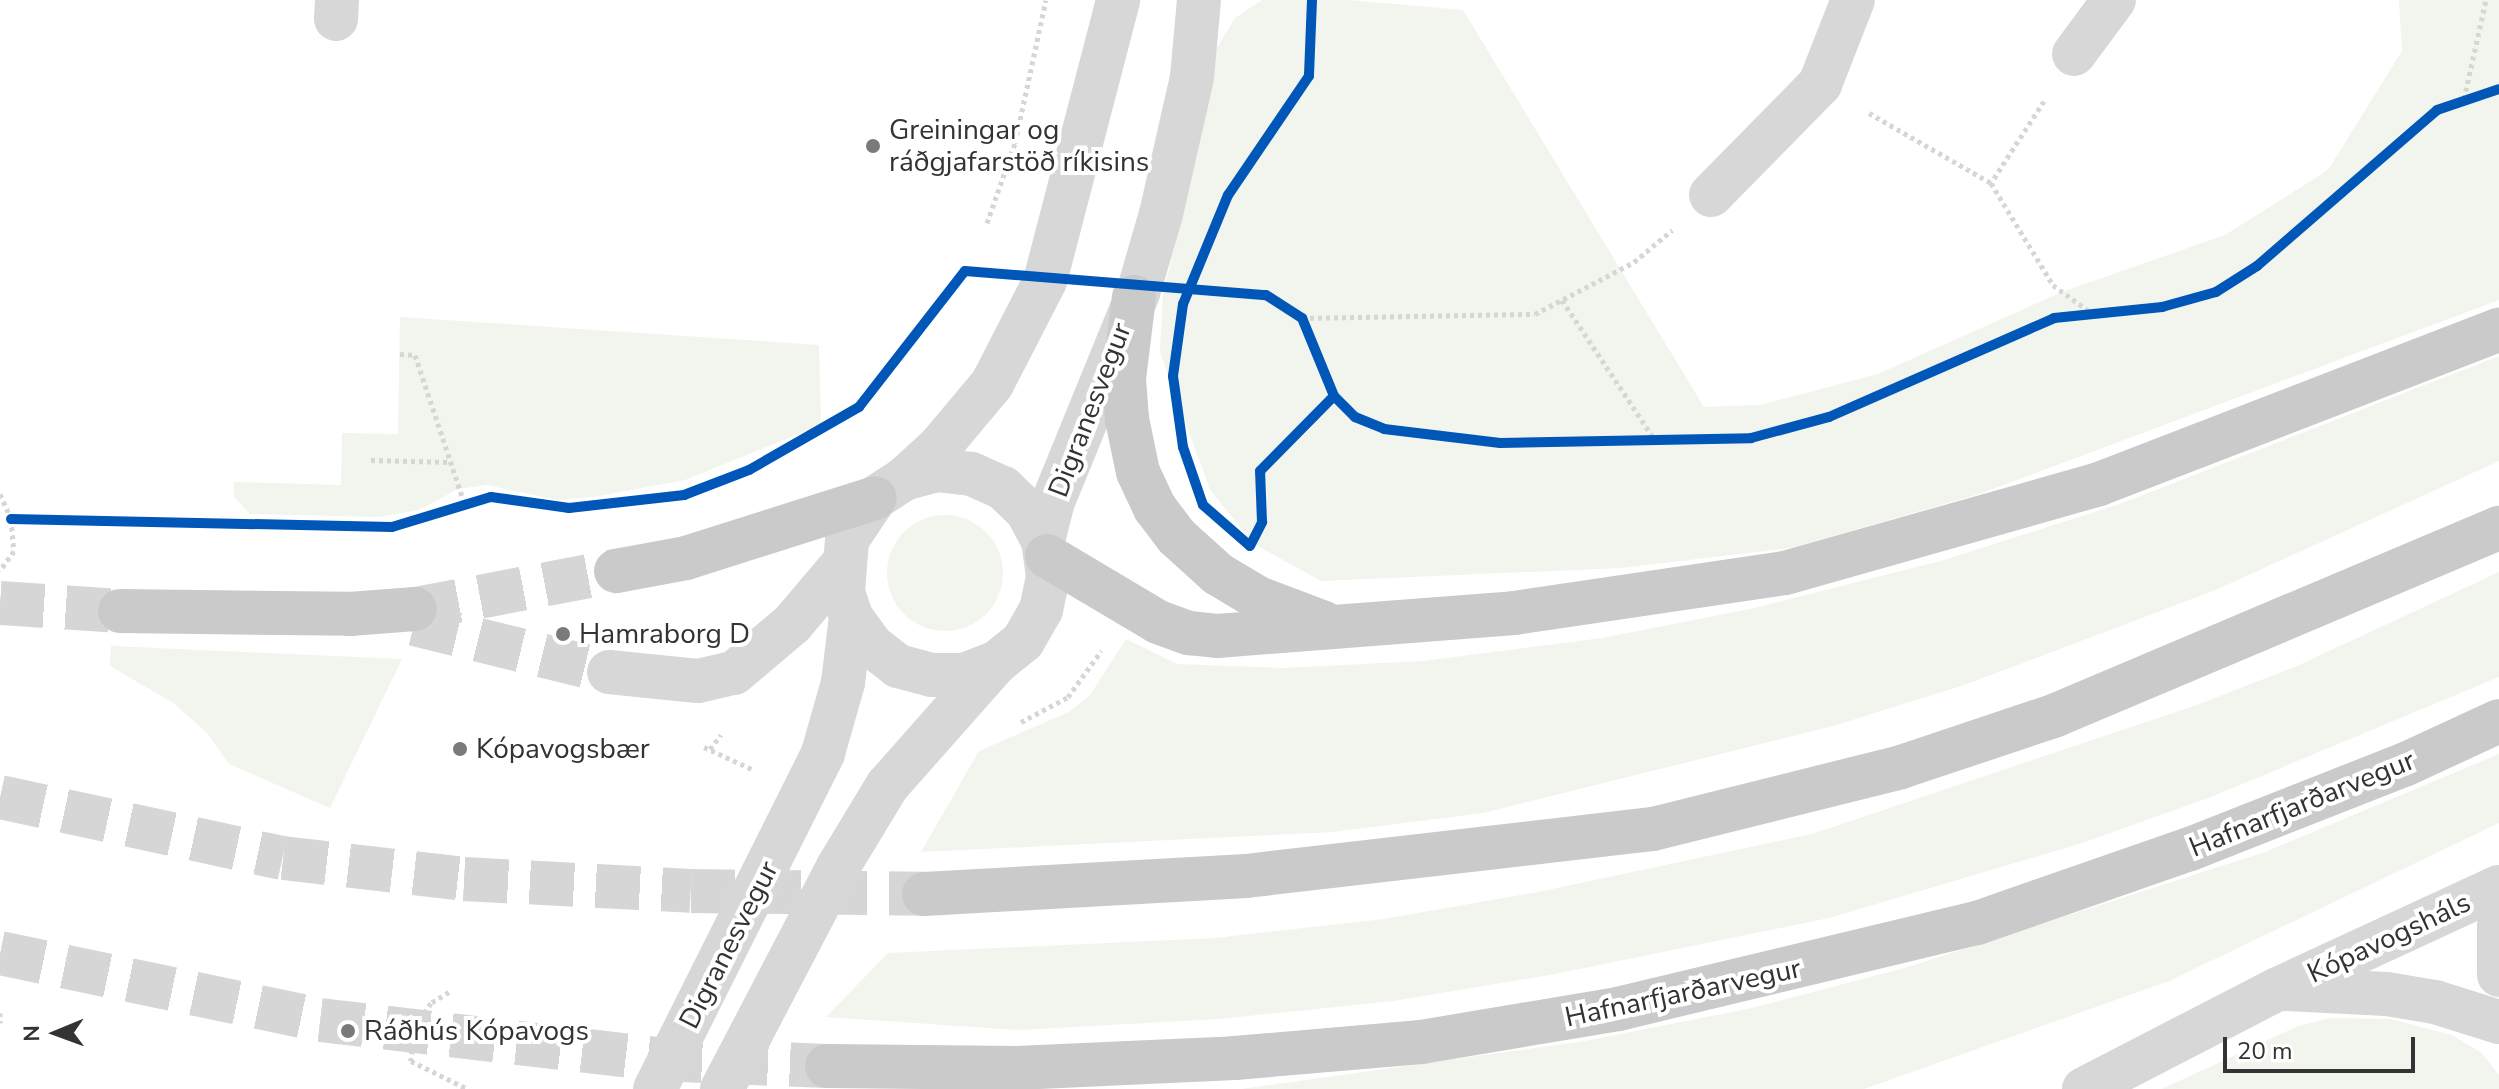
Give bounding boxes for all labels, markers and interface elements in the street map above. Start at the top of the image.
place label: Greiningar og ráðgjafarstöð ríkisins [889,113,1149,179]
marker: Greiningar og ráðgjafarstöð ríkisins [864,137,882,155]
street label: Digranesvegur [1041,318,1139,502]
place label: Hamraborg D [579,617,750,651]
marker: Hamraborg D [554,625,572,643]
place label: Kópavogsbær [476,732,650,766]
marker: Kópavogsbær [451,740,469,758]
street label: Hafnarfjarðarvegur [2184,743,2420,865]
street label: Digranesvegur [672,856,786,1034]
street label: Kópavogsháls [2302,886,2476,990]
street label: Hafnarfjarðarvegur [1562,952,1804,1034]
north arrow [16,993,96,1073]
place label: Ráðhús Kópavogs [364,1014,589,1048]
scale bar [2227,1021,2419,1071]
marker: Ráðhús Kópavogs [339,1022,357,1040]
text: N [17,1025,47,1042]
text: 20 m [2237,1035,2293,1067]

